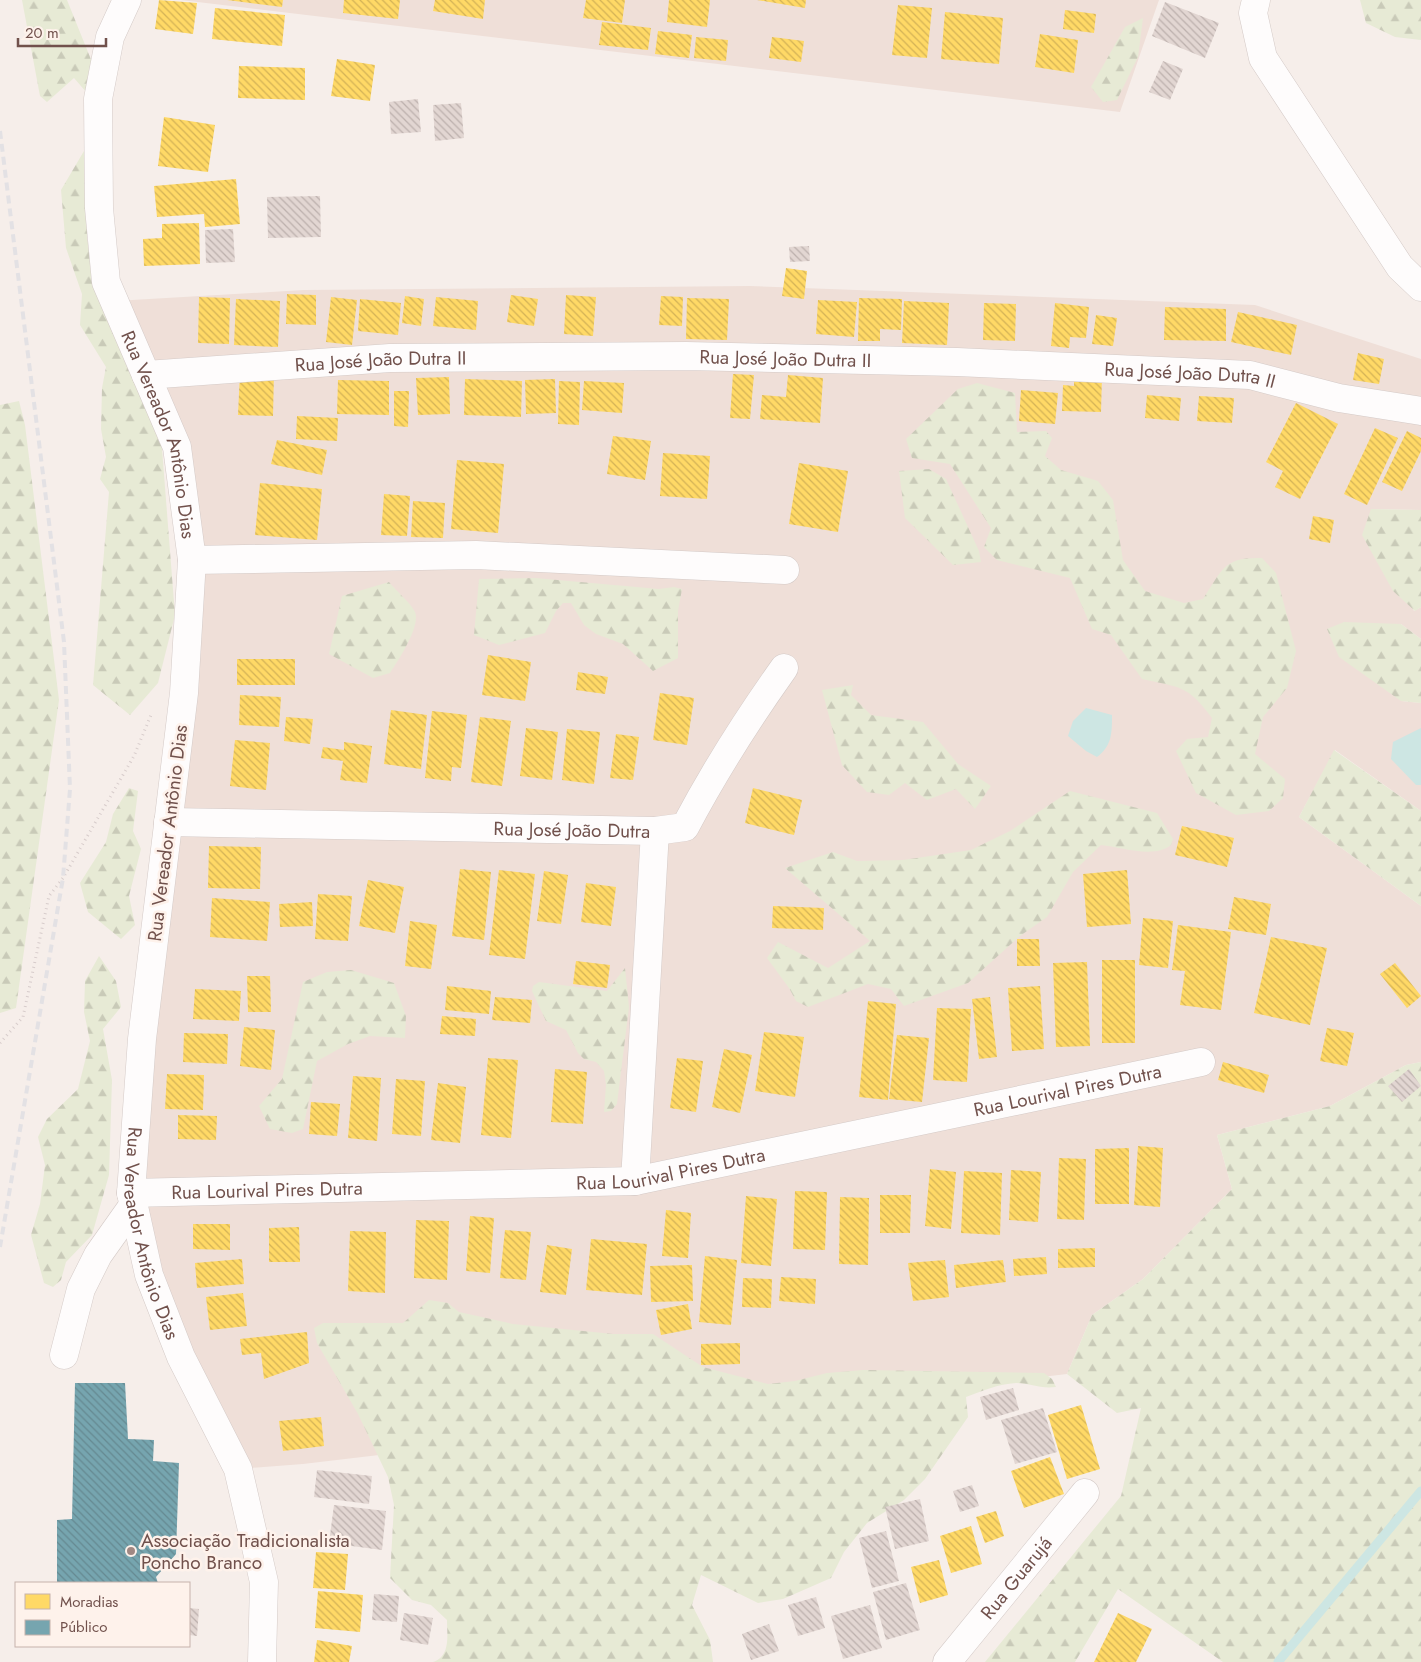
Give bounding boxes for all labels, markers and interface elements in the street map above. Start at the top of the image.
scale bar [18,15,105,47]
text: 20 m [25,22,59,44]
street label: Rua Vereador Antônio Dias [114,326,202,541]
street label: Rua José João Dutra II [699,343,872,374]
street label: Rua José João Dutra II [294,344,466,379]
street label: Rua José João Dutra II [1104,356,1278,395]
street label: Rua Vereador Antônio Dias [141,723,194,943]
street label: Rua José João Dutra [493,815,651,845]
street label: Rua Lourival Pires Dutra [971,1058,1164,1123]
street label: Rua Vereador Antônio Dias [117,1126,186,1344]
street label: Rua Lourival Pires Dutra [576,1141,768,1196]
street label: Rua Lourival Pires Dutra [171,1174,363,1206]
place label: Associação Tradicionalista Poncho Branco [141,1527,350,1576]
street label: Rua Guarujá [974,1531,1058,1625]
marker: Associação Tradicionalista Poncho Branco [125,1545,137,1557]
legend [15,1582,190,1647]
text: Moradias [60,1591,118,1613]
text: Público [60,1616,107,1638]

